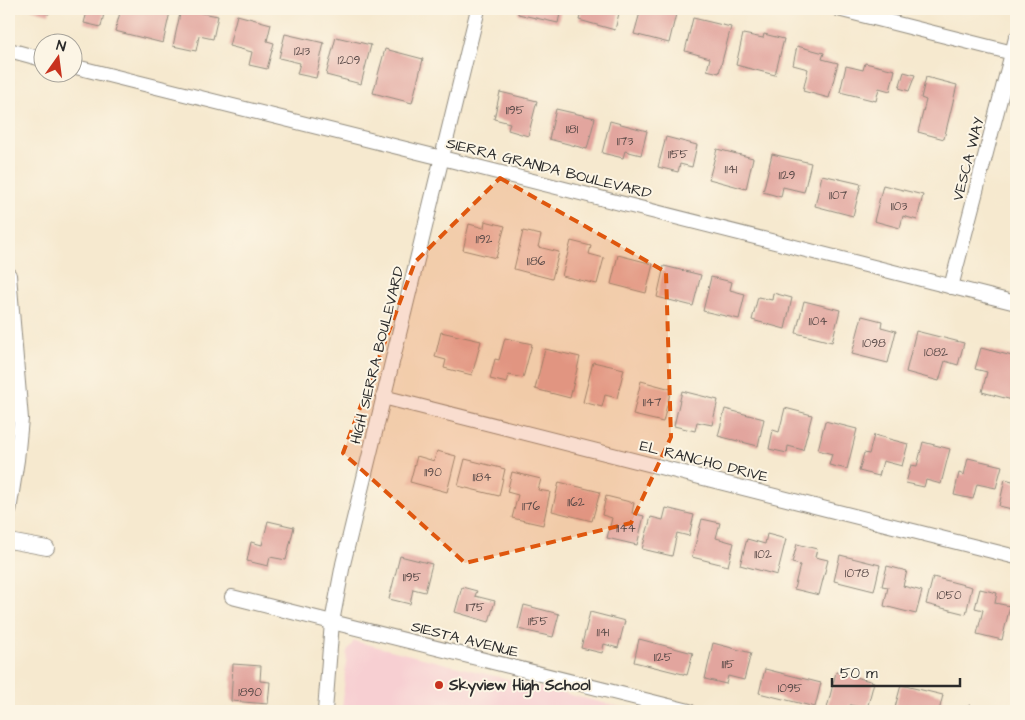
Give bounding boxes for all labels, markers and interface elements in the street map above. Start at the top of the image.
north arrow [32,32,82,82]
text: N [54,36,68,57]
house number: 1213 [294,43,310,60]
house number: 1209 [338,52,361,69]
house number: 1195 [506,102,525,119]
street label: VESCA WAY [947,115,990,203]
house number: 1181 [566,121,579,138]
street label: SIERRA GRANDA BOULEVARD [444,133,654,204]
house number: 1173 [617,133,633,150]
house number: 1155 [668,146,689,163]
house number: 1141 [725,161,738,178]
house number: 1129 [779,167,796,184]
house number: 1107 [829,187,848,204]
house number: 1103 [891,198,907,215]
house number: 1192 [476,231,493,248]
house number: 1186 [527,253,546,270]
street label: HIGH SIERRA BOULEVARD [345,264,410,446]
house number: 1104 [809,313,827,330]
house number: 1098 [862,335,886,352]
house number: 1082 [924,344,948,361]
house number: 1147 [643,394,662,411]
street label: EL RANCHO DRIVE [637,435,770,488]
house number: 1190 [424,464,442,481]
house number: 1184 [472,469,492,486]
house number: 1162 [567,494,585,511]
house number: 1176 [522,498,540,515]
house number: 1144 [616,520,636,537]
house number: 1102 [754,546,772,563]
house number: 1078 [845,565,869,582]
house number: 1195 [403,569,422,586]
house number: 1050 [936,587,962,604]
house number: 1175 [466,599,485,616]
house number: 1155 [528,613,549,630]
street label: SIESTA AVENUE [409,616,521,663]
house number: 1141 [597,624,610,641]
house number: 1125 [654,649,673,666]
scale bar [832,655,960,687]
house number: 1115 [721,656,735,673]
text: 50 m [840,663,878,684]
place label: Skyview High School [448,675,591,698]
marker: Skyview High School [433,679,445,691]
house number: 1095 [778,680,803,697]
house number: 1890 [238,684,262,701]

